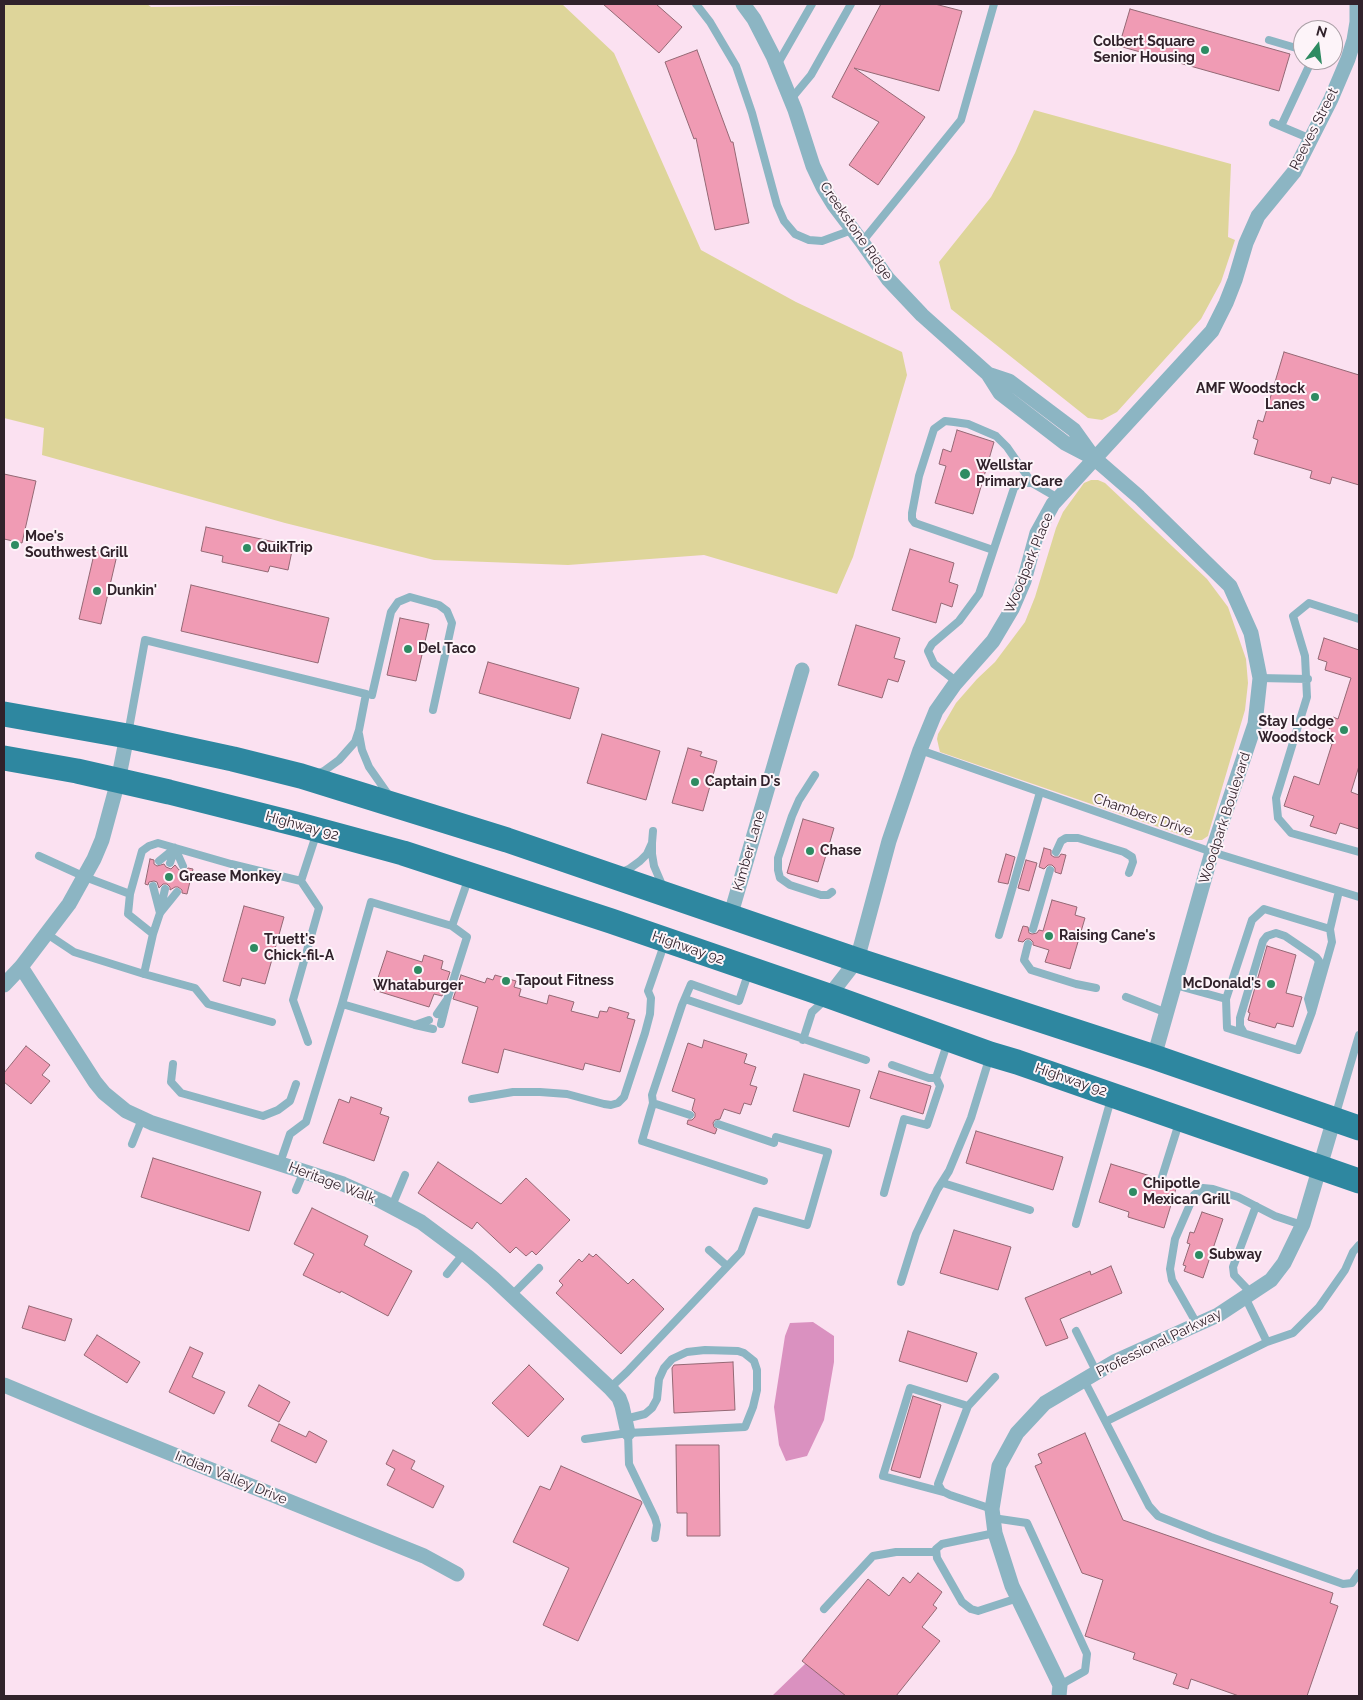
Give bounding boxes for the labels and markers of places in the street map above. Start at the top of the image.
place label: Colbert Square Senior Housing [1093,34,1195,66]
marker: Colbert Square Senior Housing [1199,44,1211,56]
place label: AMF Woodstock Lanes [1196,381,1305,414]
marker: AMF Woodstock Lanes [1309,391,1321,403]
place label: Wellstar Primary Care [976,458,1063,491]
marker: Wellstar Primary Care [958,467,972,481]
place label: Moe's Southwest Grill [25,529,128,562]
marker: Moe's Southwest Grill [9,539,21,551]
place label: QuikTrip [257,540,313,556]
marker: QuikTrip [241,542,253,554]
place label: Dunkin' [107,583,157,599]
marker: Dunkin' [91,585,103,597]
place label: Del Taco [418,641,476,657]
marker: Del Taco [402,643,414,655]
place label: Stay Lodge Woodstock [1258,714,1334,746]
marker: Stay Lodge Woodstock [1338,724,1350,736]
place label: Captain D's [705,774,780,790]
marker: Captain D's [689,776,701,788]
place label: Chase [820,843,861,859]
marker: Chase [804,845,816,857]
place label: Grease Monkey [179,869,282,885]
marker: Grease Monkey [163,871,175,883]
place label: Raising Cane's [1059,928,1155,944]
marker: Raising Cane's [1043,930,1055,942]
place label: Truett's Chick-fil-A [264,932,334,964]
marker: Truett's Chick-fil-A [248,942,260,954]
marker: Whataburger [412,964,424,976]
place label: Tapout Fitness [516,973,614,989]
marker: Tapout Fitness [500,975,512,987]
place label: McDonald's [1183,976,1261,992]
place label: Whataburger [373,978,463,994]
marker: McDonald's [1265,978,1277,990]
place label: Chipotle Mexican Grill [1143,1176,1230,1208]
marker: Chipotle Mexican Grill [1127,1186,1139,1198]
place label: Subway [1209,1247,1262,1263]
marker: Subway [1193,1249,1205,1261]

